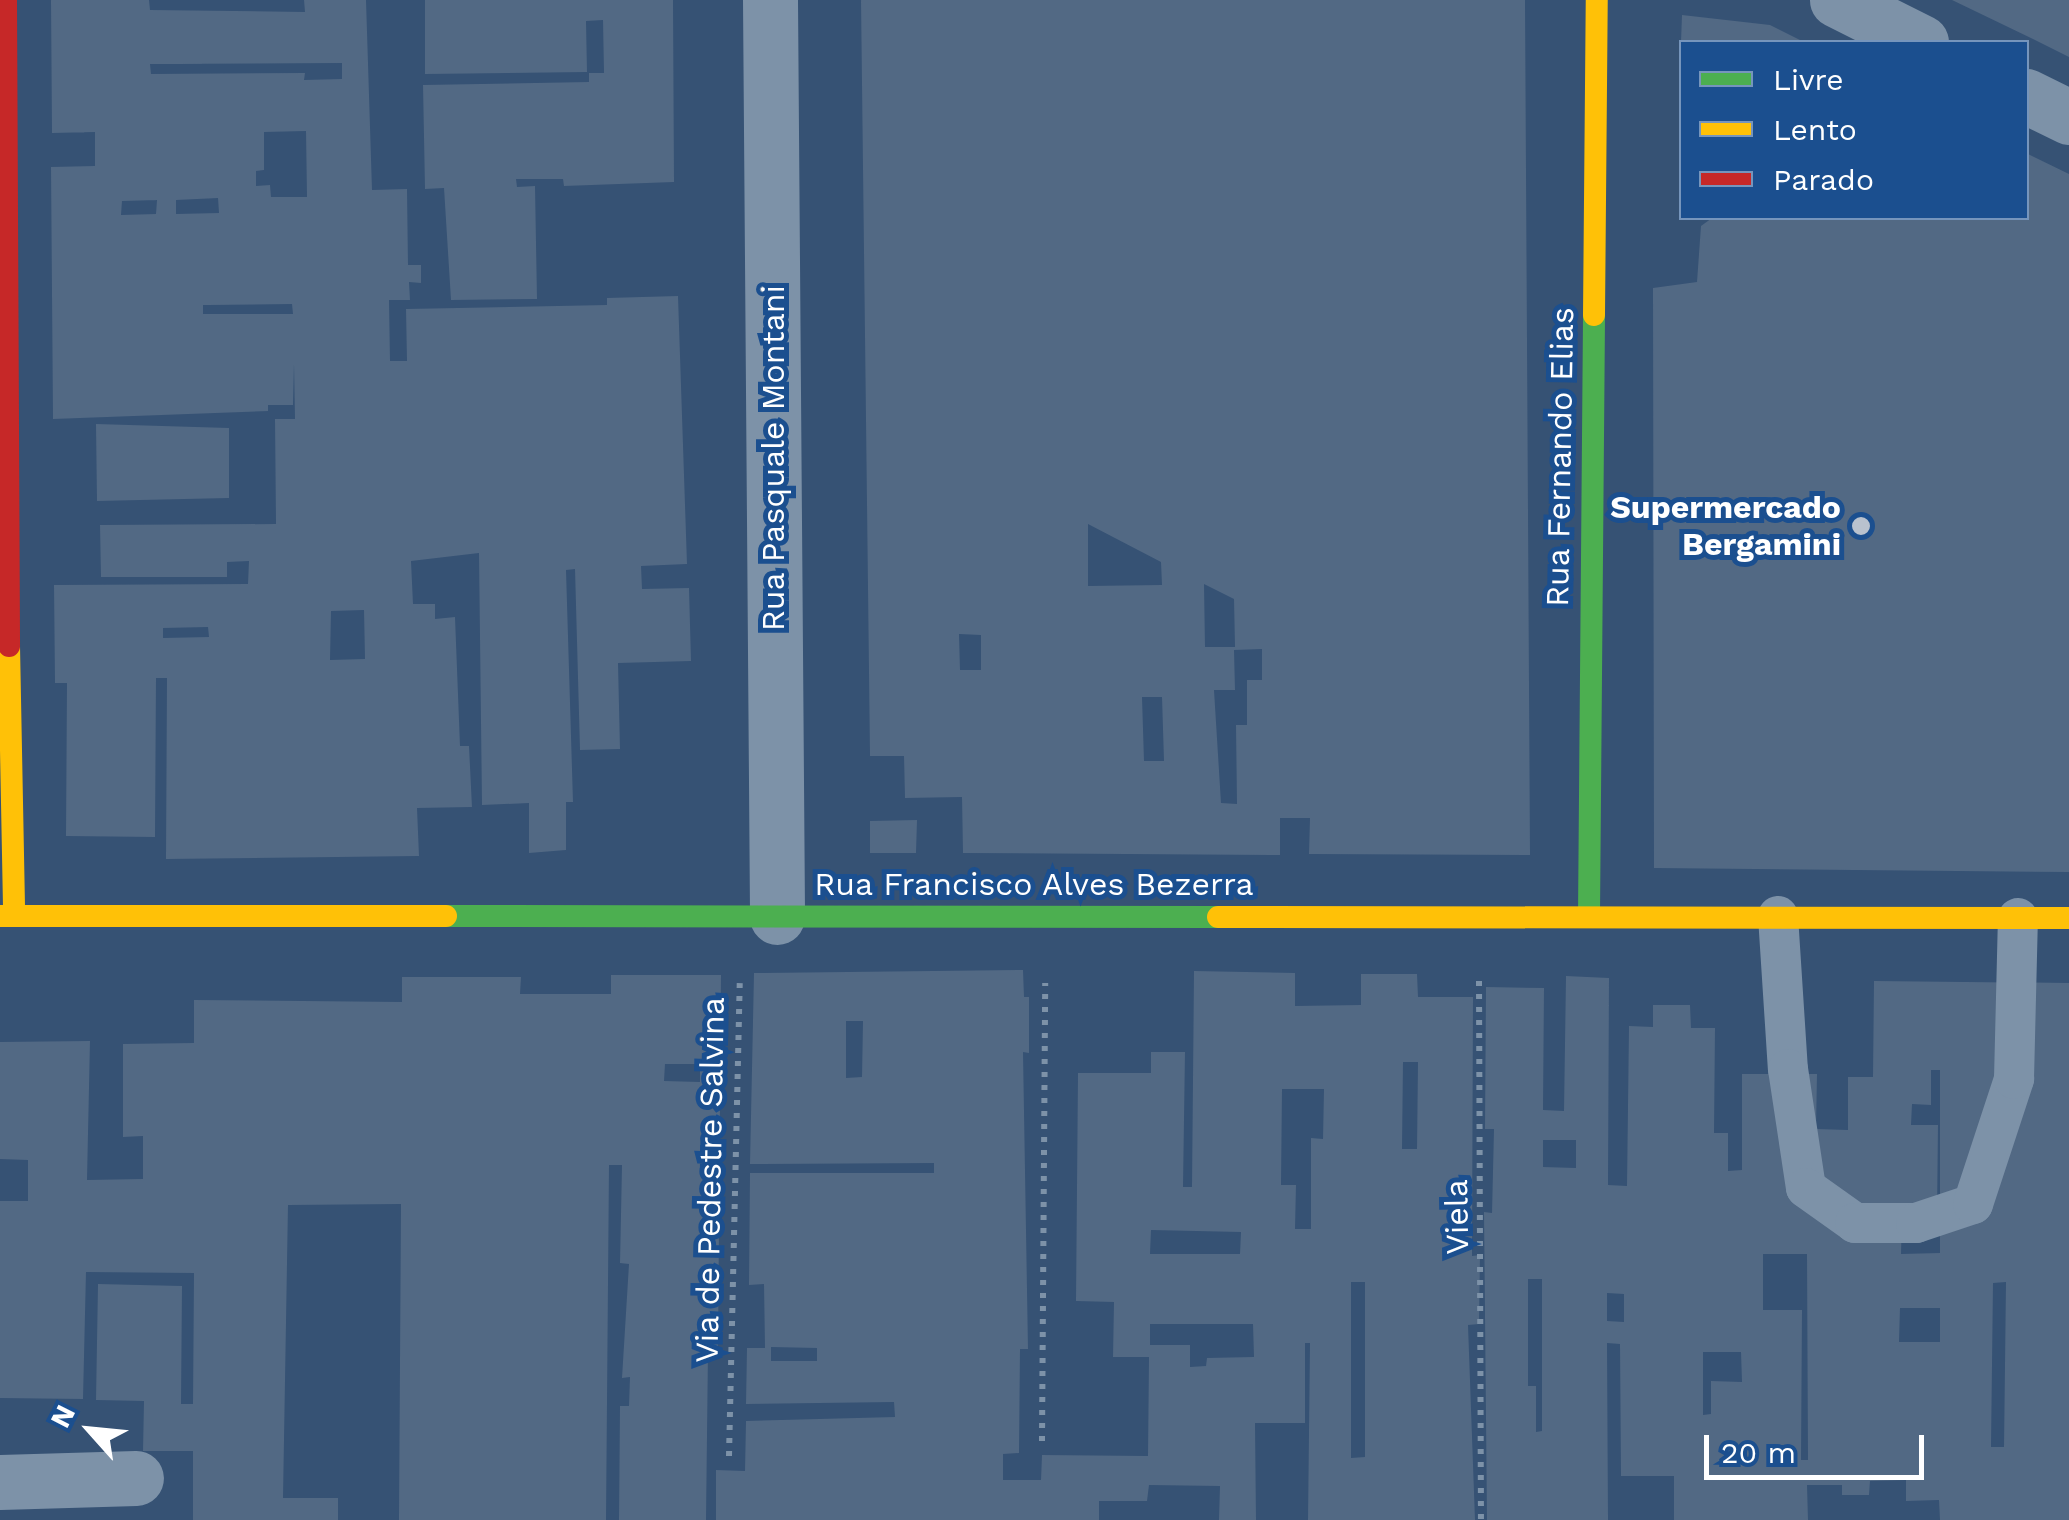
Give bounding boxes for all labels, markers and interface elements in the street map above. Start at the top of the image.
legend [1679,40,2029,220]
text: Livre [1773,62,1844,97]
text: Lento [1773,112,1857,147]
text: Parado [1773,162,1874,197]
street label: Rua Pasquale Montani [754,285,792,631]
street label: Rua Fernando Elias [1538,306,1582,608]
place label: Supermercado Bergamini [1610,489,1841,564]
marker: Supermercado Bergamini [1850,515,1872,537]
street label: Rua Francisco Alves Bezerra [813,865,1255,903]
street label: Via de Pedestre Salvina [688,996,732,1364]
street label: Viela [1437,1179,1477,1255]
north arrow [40,1380,140,1480]
text: N [43,1399,82,1433]
scale bar [1709,1415,1929,1477]
text: 20 m [1721,1435,1796,1470]

